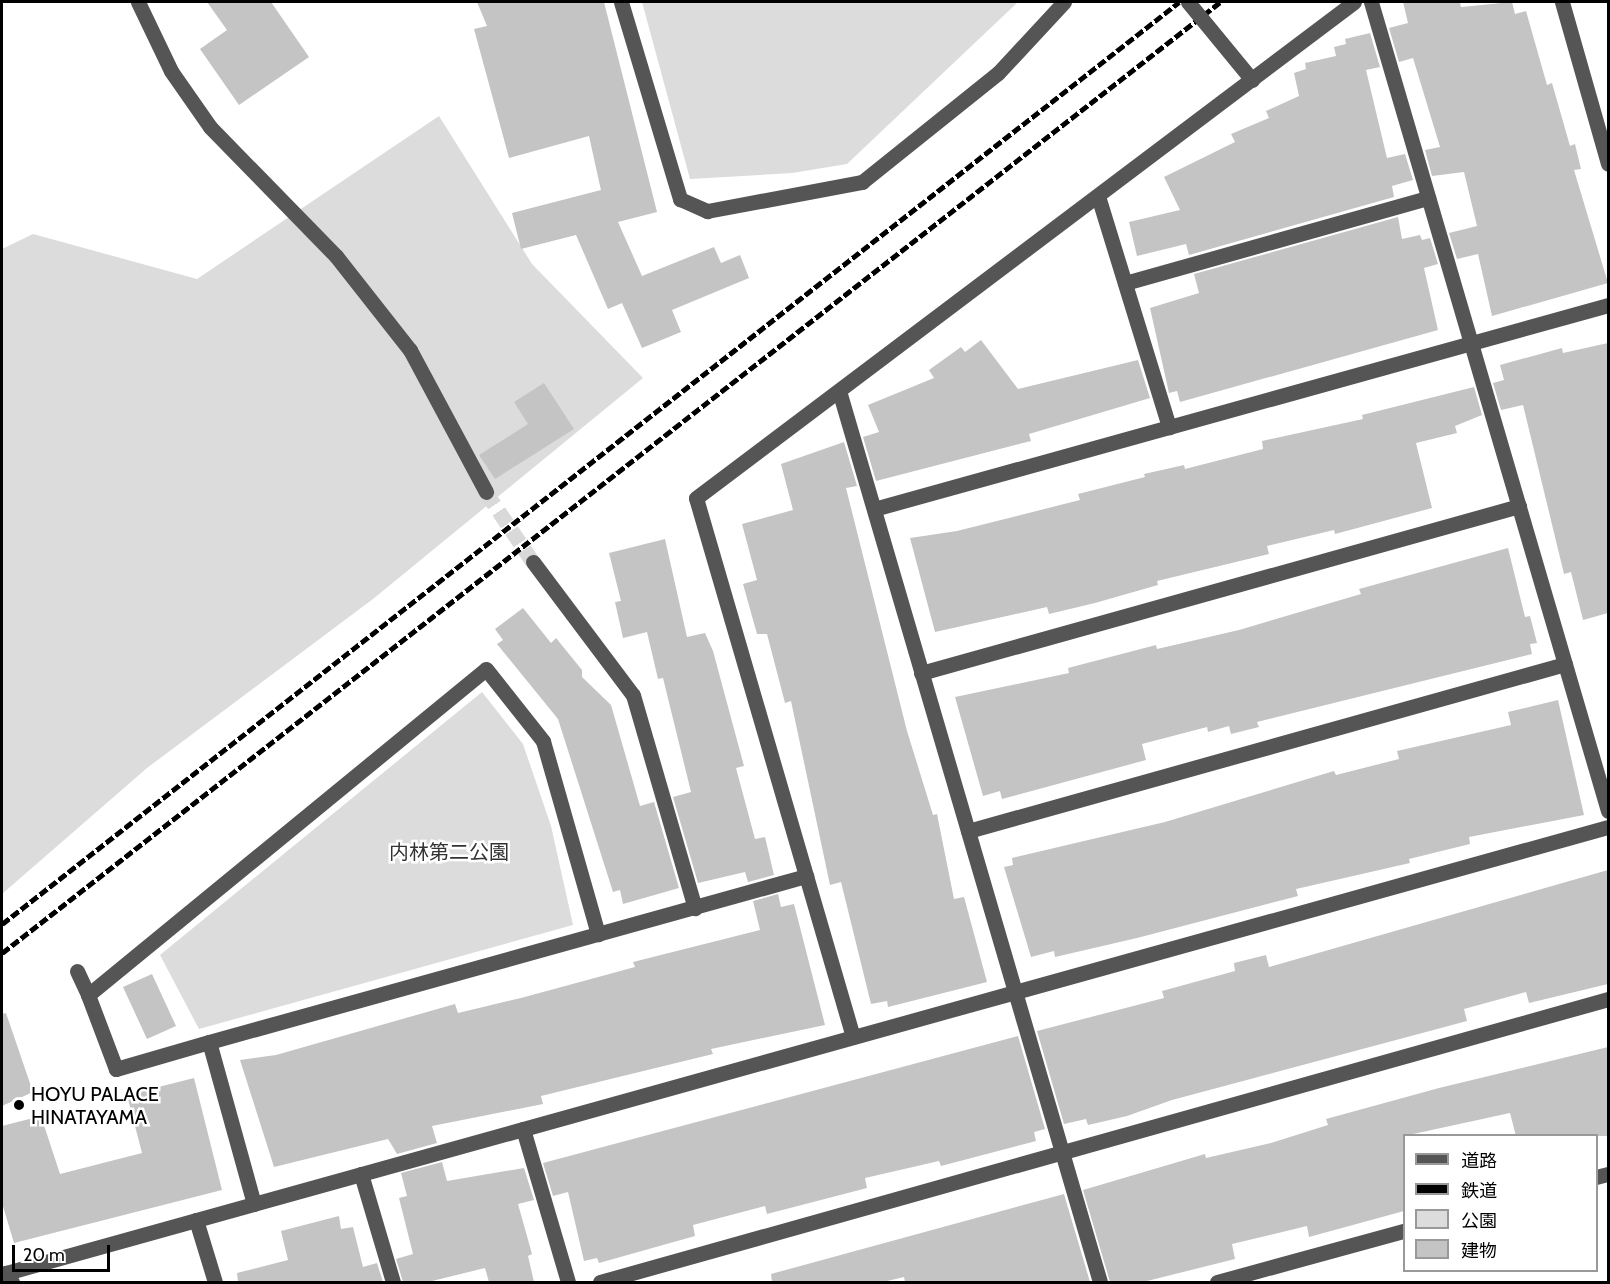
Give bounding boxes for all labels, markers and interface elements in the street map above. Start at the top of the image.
park label: 内林第二公園 [389,840,509,864]
place label: HOYU PALACE HINATAYAMA [31,1082,159,1129]
marker: HOYU PALACE HINATAYAMA [12,1098,26,1112]
legend [1403,1134,1598,1272]
text: 道路 [1461,1150,1497,1172]
text: 鉄道 [1461,1180,1497,1202]
text: 公園 [1461,1210,1497,1232]
scale bar [15,1233,112,1271]
text: 建物 [1461,1240,1497,1262]
text: 20 m [23,1244,65,1266]

